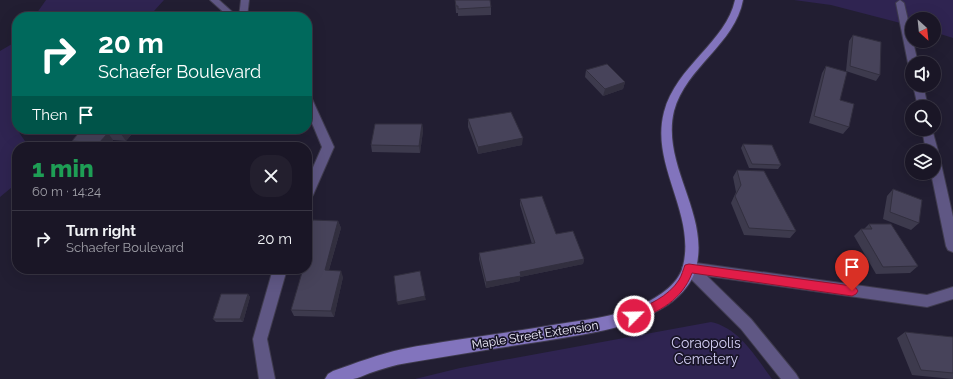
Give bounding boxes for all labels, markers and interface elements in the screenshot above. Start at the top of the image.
north arrow [905,12,941,48]
map controls [905,12,941,180]
text: 20 m [98,27,164,60]
icon: right [32,28,84,80]
button: sound [905,56,941,92]
text: Schaefer Boulevard [98,61,261,82]
button: search [905,100,941,136]
icon: arrive [75,104,97,126]
text: Then [32,106,67,124]
button: layers [905,144,941,180]
text: 1 min [32,154,94,183]
button: close [250,155,292,197]
text: 60 m · 14:24 [32,184,101,199]
text: Turn right [66,222,136,240]
icon: right [32,228,54,250]
text: 20 m [257,230,292,248]
text: Schaefer Boulevard [66,240,184,255]
pin [835,250,869,291]
icon: arrive [841,256,863,278]
position arrow [613,295,655,337]
street label: Maple Street Extension [471,318,599,352]
park label: Coraopolis Cemetery [671,335,741,367]

